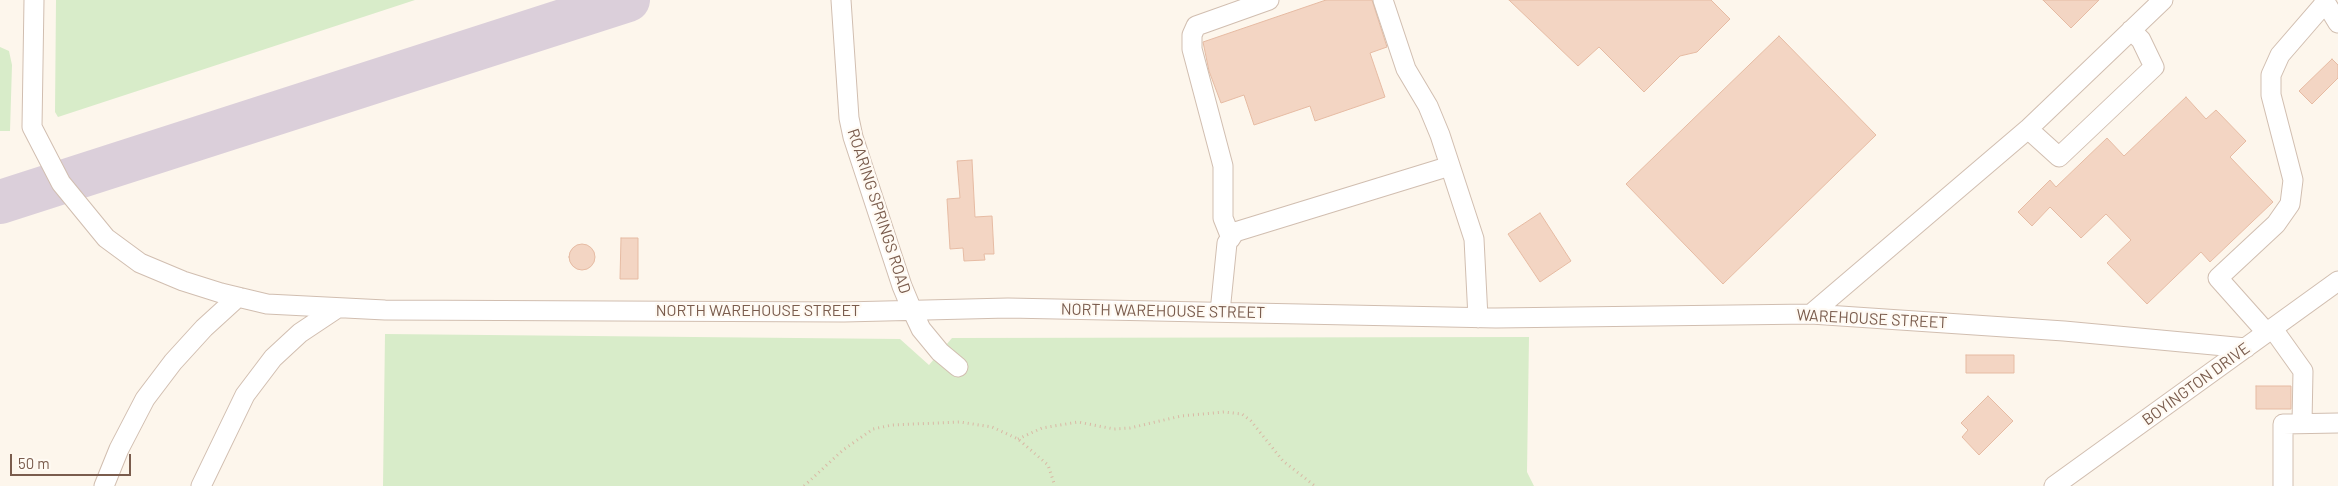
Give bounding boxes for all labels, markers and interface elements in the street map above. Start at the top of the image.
street label: ROARING SPRINGS ROAD [843,126,915,296]
street label: NORTH WAREHOUSE STREET [1061,300,1265,322]
street label: NORTH WAREHOUSE STREET [656,301,860,321]
street label: WAREHOUSE STREET [1796,305,1948,333]
street label: BOYINGTON DRIVE [2138,338,2254,430]
scale bar [12,444,134,476]
text: 50 m [18,454,50,472]

